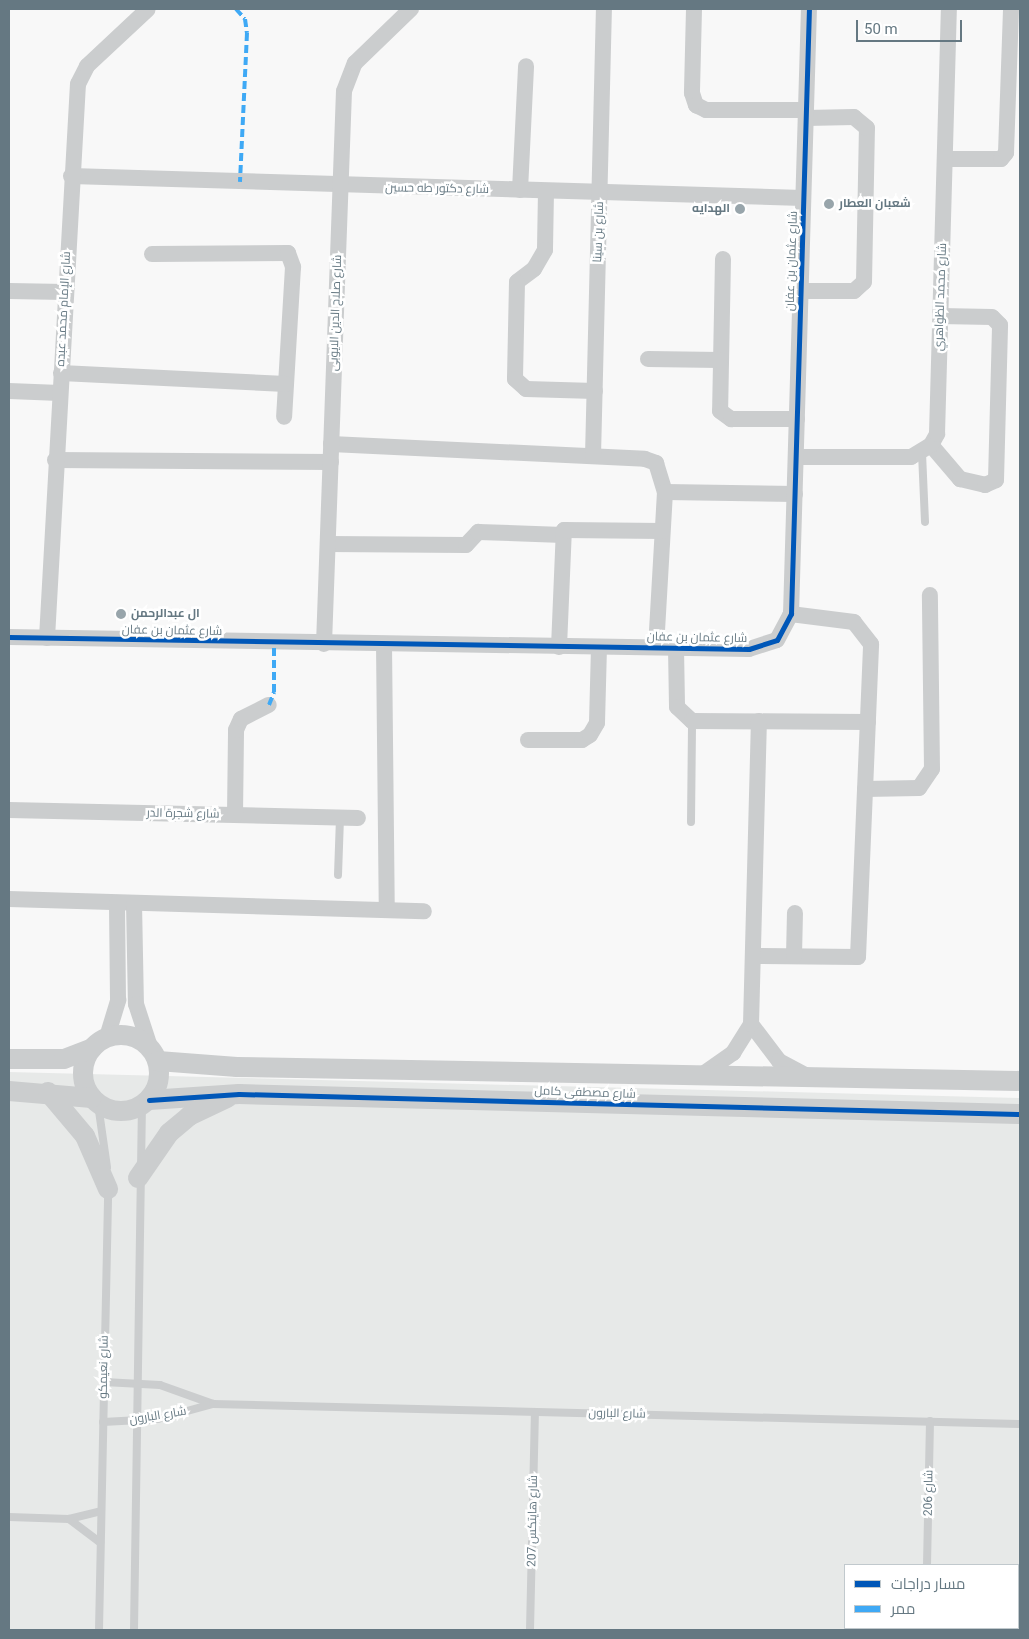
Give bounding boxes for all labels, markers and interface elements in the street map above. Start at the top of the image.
scale bar [859,10,965,42]
text: 50 m [864,20,898,38]
street label: شارع دكتور طه حسين [385,181,489,197]
place label: شعبان العطار [839,197,911,211]
marker: شعبان العطار [823,198,835,210]
street label: شارع بن سينا [591,201,607,263]
place label: الهدايه [692,202,730,216]
marker: الهدايه [734,203,746,215]
street label: شارع عثمان بن عفان [783,211,801,311]
street label: شارع محمد الظواهري [932,243,950,351]
street label: شارع الإمام محمد عبده [54,251,74,367]
street label: شارع صلاح الدين الايوبى [327,255,345,371]
place label: ال عبدالرحمن [131,607,200,621]
marker: ال عبدالرحمن [115,608,127,620]
street label: شارع عثمان بن عفان [122,623,222,639]
street label: شارع عثمان بن عفان [647,630,747,646]
street label: شارع شجرة الدر [146,806,220,822]
street label: شارع مصطفى كامل [534,1084,636,1102]
street label: شارع نعيمكو [96,1335,112,1399]
street label: شارع البارون [128,1404,188,1428]
street label: شارع البارون [588,1406,646,1422]
street label: شارع 206 [921,1470,937,1516]
street label: شارع هايتكس 207 [525,1475,541,1567]
legend [844,1564,1019,1629]
text: مسار دراجات [891,1575,965,1593]
text: ممر [891,1600,915,1618]

